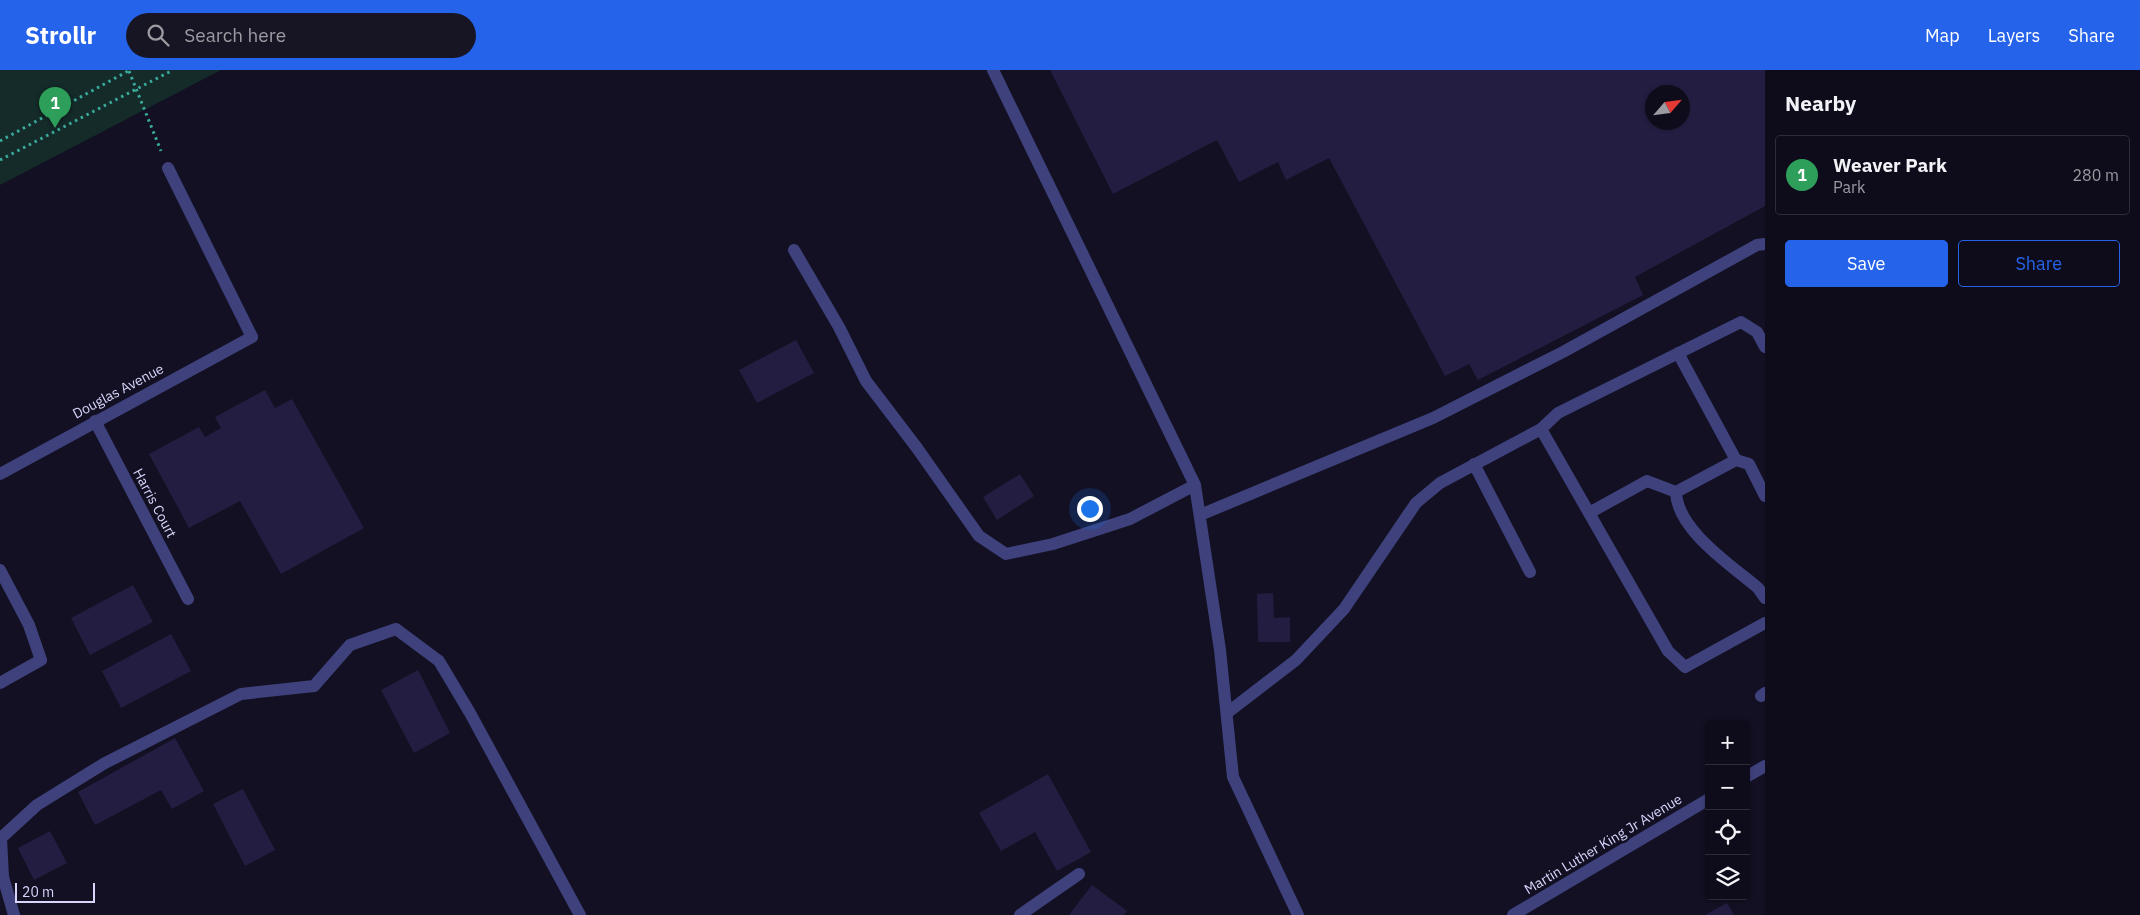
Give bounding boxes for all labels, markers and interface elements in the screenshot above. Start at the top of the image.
search box [126,13,476,58]
text: Strollr [25,19,96,51]
icon: search [144,21,172,49]
text: Search here [184,23,286,47]
text: Map [1925,24,1960,47]
text: Layers [1988,24,2040,47]
text: Share [2068,24,2115,47]
north arrow [1645,85,1690,130]
pin: 1 [39,87,71,128]
text: Nearby [1785,89,1856,117]
text: Weaver Park [1833,153,1947,177]
text: 1 [1797,165,1807,185]
text: 280 m [2072,165,2119,185]
text: Park [1833,177,1865,197]
button: Save [1785,240,1948,287]
button: Share [1958,240,2120,287]
street label: Douglas Avenue [69,359,167,423]
street label: Harris Court [129,465,181,541]
your location [1077,496,1103,522]
map controls [1705,720,1750,900]
button: + [1705,720,1750,765]
button: − [1705,765,1750,810]
street label: Martin Luther King Jr Avenue [1521,790,1685,898]
button: locate [1705,810,1750,855]
button: layers [1705,855,1750,900]
scale bar [15,880,95,903]
text: 20 m [22,883,54,901]

